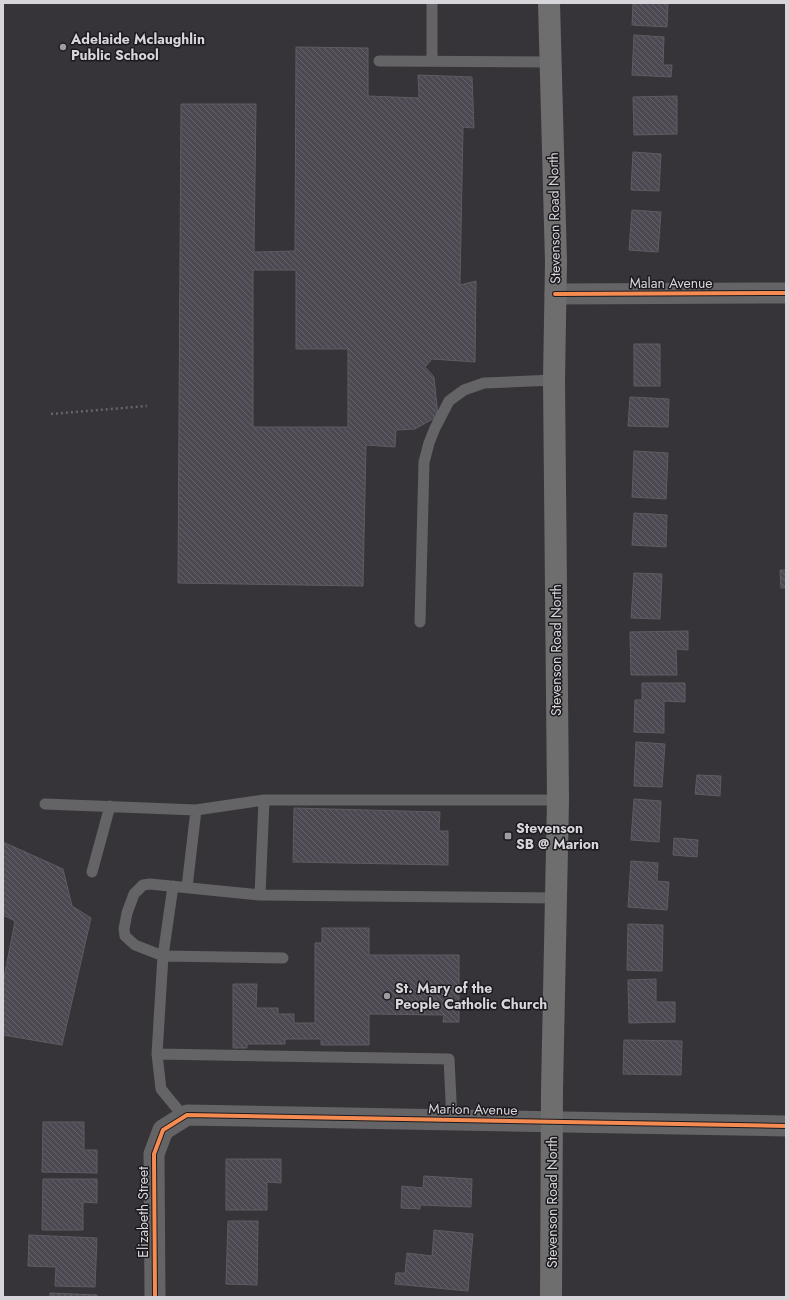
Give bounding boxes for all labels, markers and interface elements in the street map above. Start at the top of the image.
place label: Adelaide Mclaughlin Public School [70,29,205,65]
marker: Adelaide Mclaughlin Public School [58,42,68,52]
street label: Stevenson Road North [543,152,565,284]
street label: Malan Avenue [629,273,713,293]
street label: Stevenson Road North [546,584,566,716]
place label: Stevenson SB @ Marion [516,818,599,854]
marker: Stevenson SB @ Marion [503,831,513,841]
place label: St. Mary of the People Catholic Church [395,978,547,1014]
marker: St. Mary of the People Catholic Church [382,991,392,1001]
street label: Marion Avenue [428,1098,518,1120]
street label: Stevenson Road North [542,1136,562,1268]
street label: Elizabeth Street [133,1166,153,1258]

